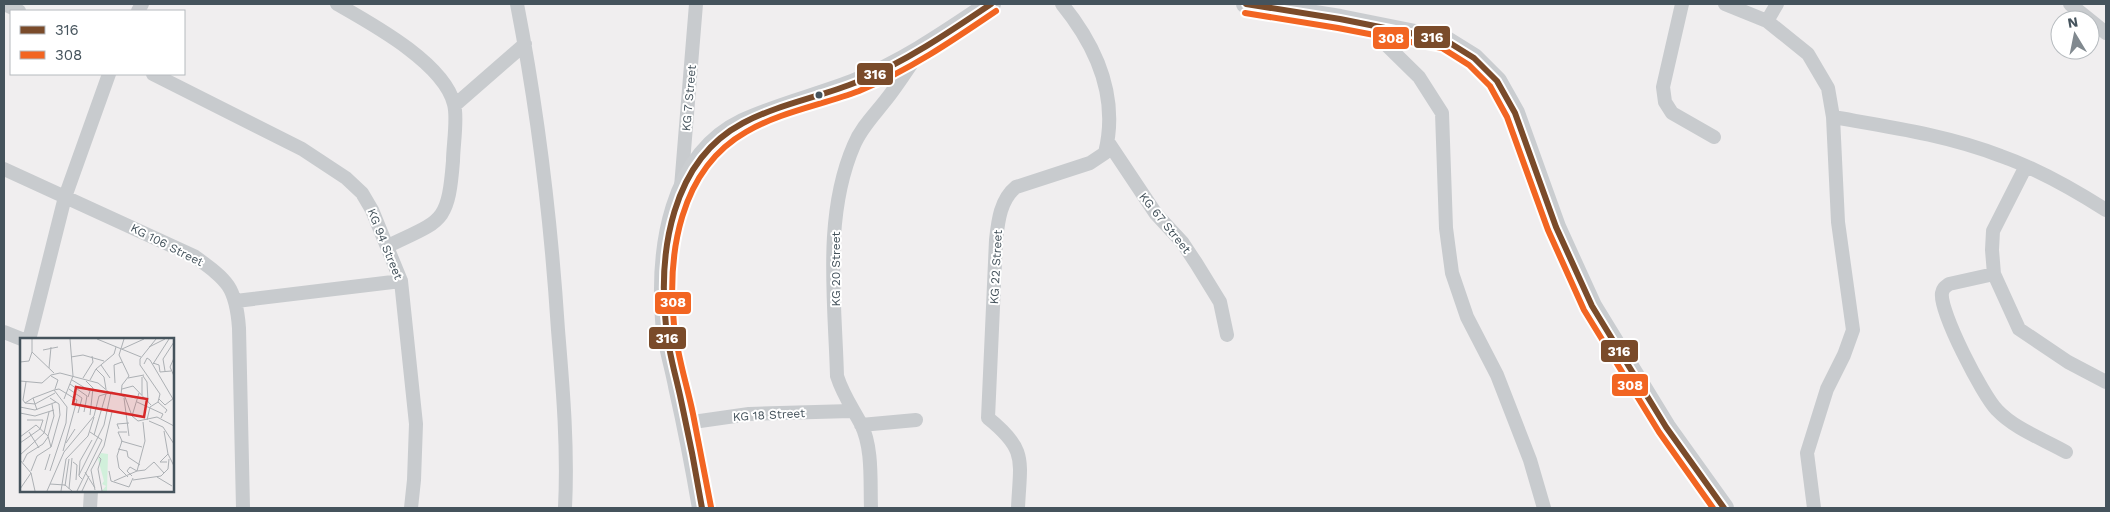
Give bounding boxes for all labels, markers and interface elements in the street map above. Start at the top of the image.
legend [10,10,185,75]
north arrow [2050,10,2100,60]
text: N [2066,13,2079,31]
text: 316 [55,21,79,39]
line badge: 316 [1413,25,1451,49]
line badge: 308 [1372,26,1410,50]
text: 316 [1421,29,1444,45]
text: 308 [1378,30,1404,46]
text: 308 [55,46,82,64]
line badge: 316 [856,62,894,86]
street label: KG 7 Street [679,64,699,132]
text: 316 [864,66,887,82]
unlabelled marker [814,90,824,100]
street label: KG 67 Street [1136,190,1194,256]
street label: KG 94 Street [364,206,406,282]
street label: KG 106 Street [128,221,206,269]
street label: KG 22 Street [987,229,1005,305]
street label: KG 20 Street [829,232,843,306]
line badge: 308 [654,291,692,315]
text: 308 [660,294,686,310]
line badge: 316 [648,326,687,350]
text: 316 [656,330,679,346]
inset map [20,338,174,492]
line badge: 316 [1600,339,1639,363]
text: 316 [1608,343,1631,359]
line badge: 308 [1611,373,1649,397]
text: 308 [1617,377,1643,393]
street label: KG 18 Street [733,406,805,424]

